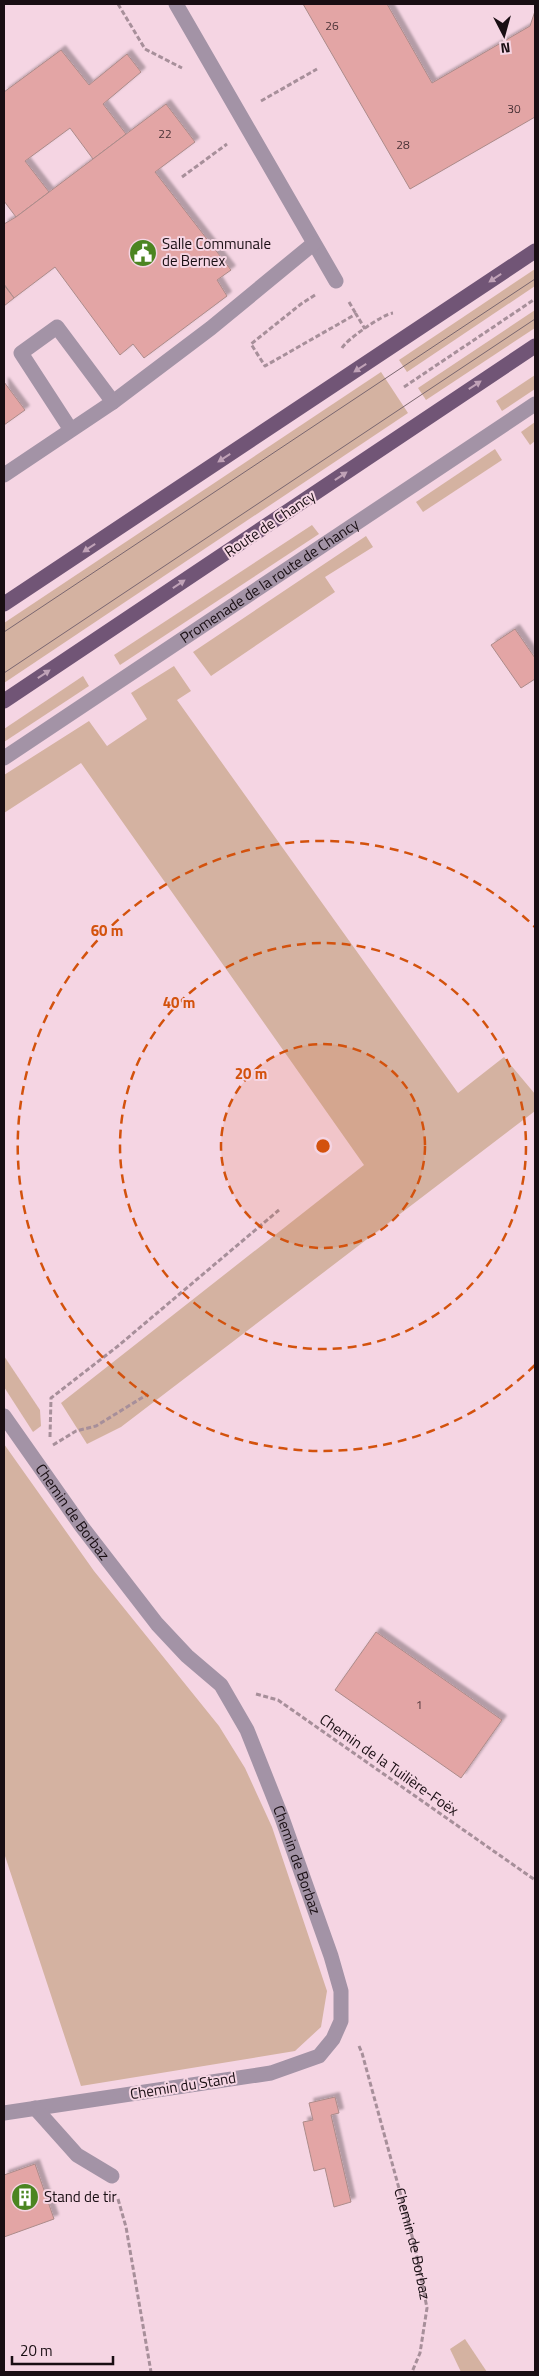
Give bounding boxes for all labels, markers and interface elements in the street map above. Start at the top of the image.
north arrow [479,10,529,60]
house number: 26 [325,16,339,35]
text: N [499,37,511,59]
house number: 30 [507,99,521,118]
house number: 22 [158,124,172,143]
house number: 28 [396,135,410,154]
place label: Salle Communale de Bernex [162,232,271,272]
public building icon: Salle Communale de Bernex [128,238,158,268]
one-way arrow [488,273,501,283]
one-way arrow [353,363,366,373]
one-way arrow [469,381,482,390]
one-way arrow [217,453,231,463]
one-way arrow [334,472,347,481]
street label: Route de Chancy [220,485,320,563]
street label: Promenade de la route de Chancy [175,513,363,649]
one-way arrow [82,543,95,553]
one-way arrow [173,579,186,589]
one-way arrow [38,669,51,679]
text: 60 m [91,919,123,942]
text: 40 m [163,991,195,1014]
text: 20 m [235,1062,267,1085]
centre of rings [314,1137,332,1155]
street label: Chemin de Borbaz [30,1459,116,1565]
house number: 1 [416,1695,422,1714]
street label: Chemin de la Tuilière-Foëx [315,1708,464,1822]
street label: Chemin de Borbaz [267,1802,327,1918]
street label: Chemin du Stand [128,2066,238,2105]
building icon: Stand de tir [10,2182,40,2212]
place label: Stand de tir [44,2185,117,2208]
street label: Chemin de Borbaz [388,2185,437,2302]
scale bar [12,2334,114,2366]
text: 20 m [20,2339,53,2362]

